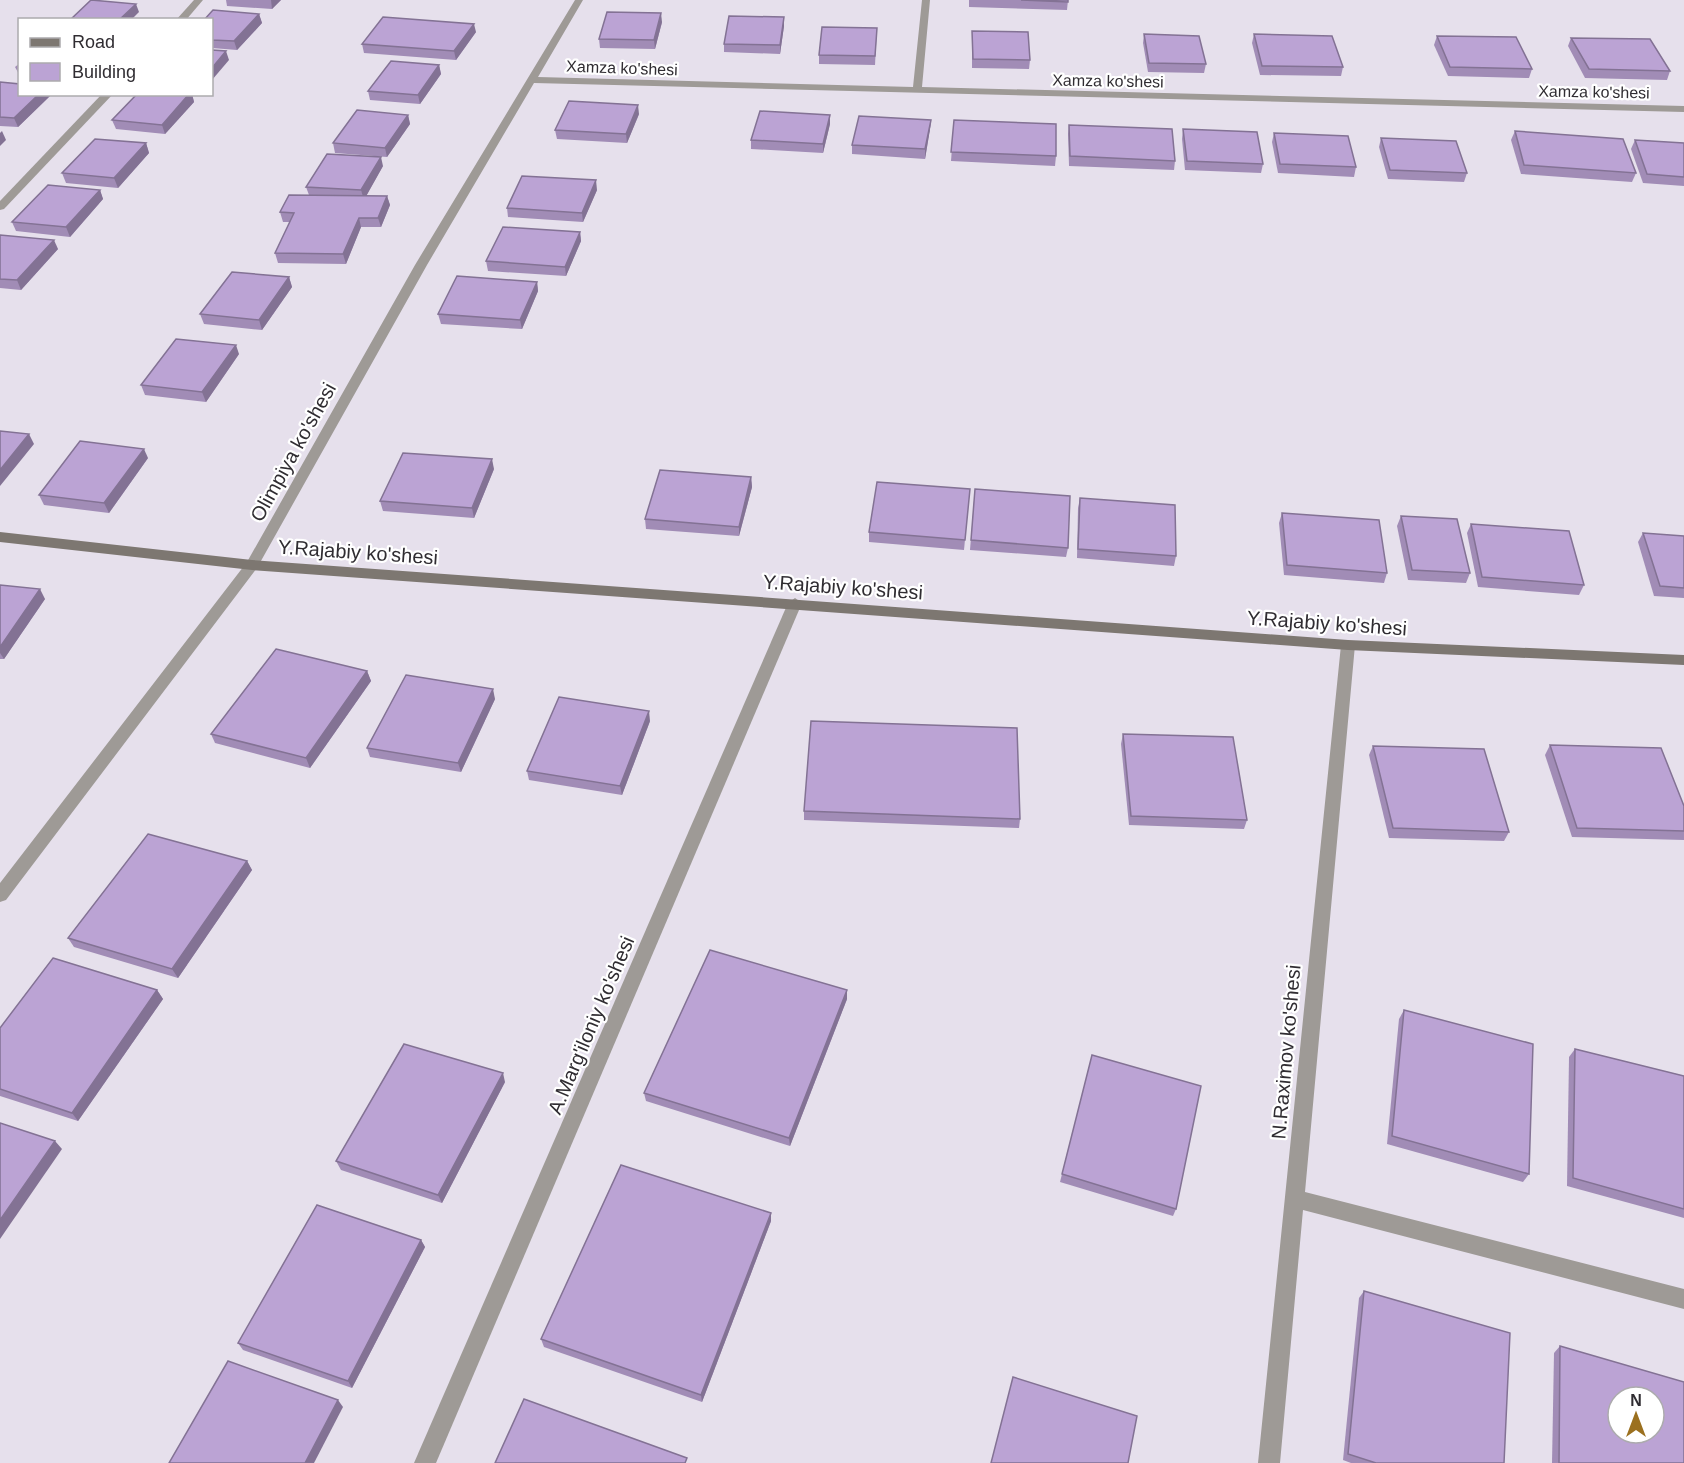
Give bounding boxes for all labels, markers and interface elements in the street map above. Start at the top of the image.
legend [18,18,213,96]
text: Road [72,32,115,52]
street label: Xamza ko'shesi [566,58,678,78]
text: Building [72,62,136,82]
street label: Xamza ko'shesi [1052,72,1164,90]
street label: Xamza ko'shesi [1538,83,1650,101]
street label: Olimpiya ko'shesi [246,379,340,525]
street label: Y.Rajabiy ko'shesi [277,535,439,569]
street label: Y.Rajabiy ko'shesi [762,570,924,604]
street label: Y.Rajabiy ko'shesi [1246,606,1408,640]
street label: A.Marg'iloniy ko'shesi [544,933,638,1117]
street label: N.Raximov ko'shesi [1267,964,1305,1140]
north arrow [1606,1385,1666,1445]
text: N [1630,1392,1642,1409]

